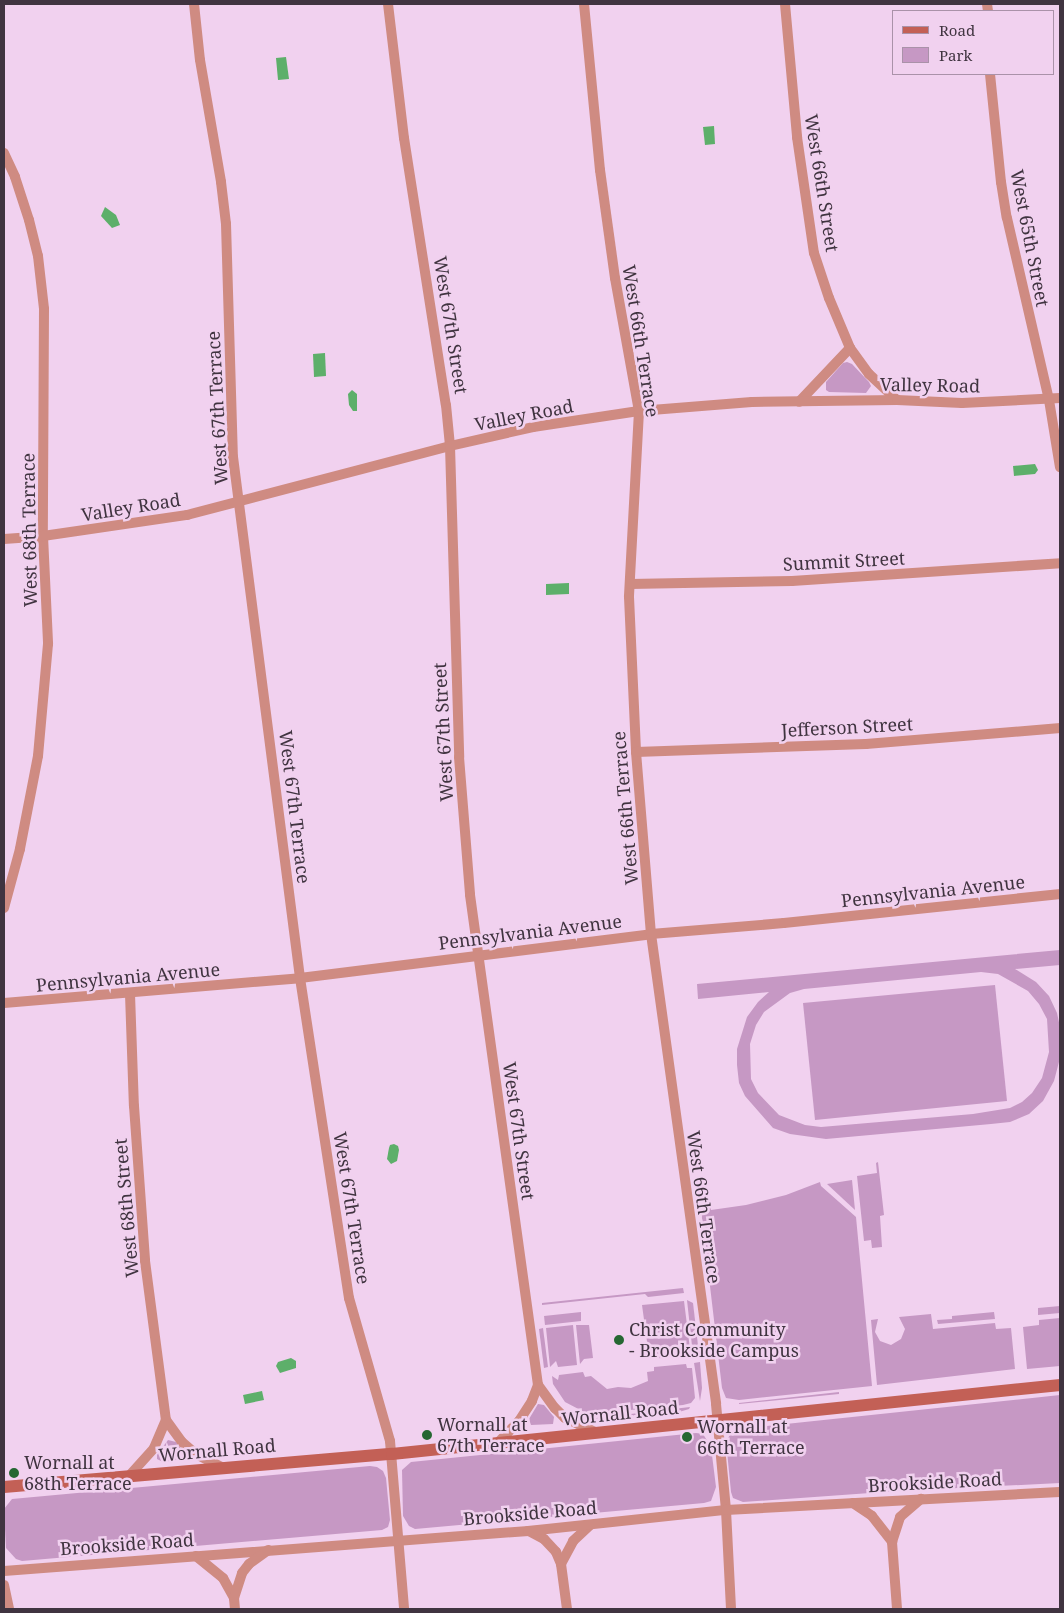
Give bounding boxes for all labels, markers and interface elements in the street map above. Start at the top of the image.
legend [892,10,1054,75]
text: Road [939,20,975,40]
text: Park [939,45,972,65]
street label: West 66th Street [800,113,844,253]
street label: West 65th Street [1006,168,1054,308]
street label: West 67th Street [429,255,473,395]
street label: West 66th Terrace [618,263,664,419]
street label: West 67th Terrace [202,331,232,485]
street label: Valley Road [880,373,980,397]
street label: Valley Road [473,395,575,435]
street label: West 68th Terrace [17,453,41,607]
street label: Valley Road [80,488,182,526]
street label: Summit Street [782,547,906,575]
street label: West 67th Street [429,662,457,802]
street label: Jefferson Street [781,713,913,741]
street label: West 67th Terrace [275,729,315,885]
street label: West 66th Terrace [608,730,642,886]
street label: Pennsylvania Avenue [840,871,1026,911]
street label: Pennsylvania Avenue [437,910,623,954]
street label: Pennsylvania Avenue [35,958,221,996]
street label: West 67th Street [499,1061,539,1201]
street label: West 66th Terrace [683,1129,725,1285]
street label: West 67th Terrace [329,1130,375,1286]
street label: West 68th Street [109,1138,143,1278]
place label: Christ Community - Brookside Campus [629,1319,799,1362]
marker: Christ Community - Brookside Campus [613,1334,625,1346]
street label: Wornall Road [560,1396,680,1430]
place label: Wornall at 67th Terrace [437,1414,545,1456]
place label: Wornall at 66th Terrace [697,1416,805,1458]
marker: Wornall at 67th Terrace [421,1429,433,1441]
marker: Wornall at 66th Terrace [681,1431,693,1443]
street label: Wornall Road [157,1434,277,1466]
place label: Wornall at 68th Terrace [24,1452,132,1495]
marker: Wornall at 68th Terrace [8,1467,20,1479]
street label: Brookside Road [867,1468,1003,1496]
street label: Brookside Road [462,1496,598,1530]
street label: Brookside Road [59,1529,195,1559]

